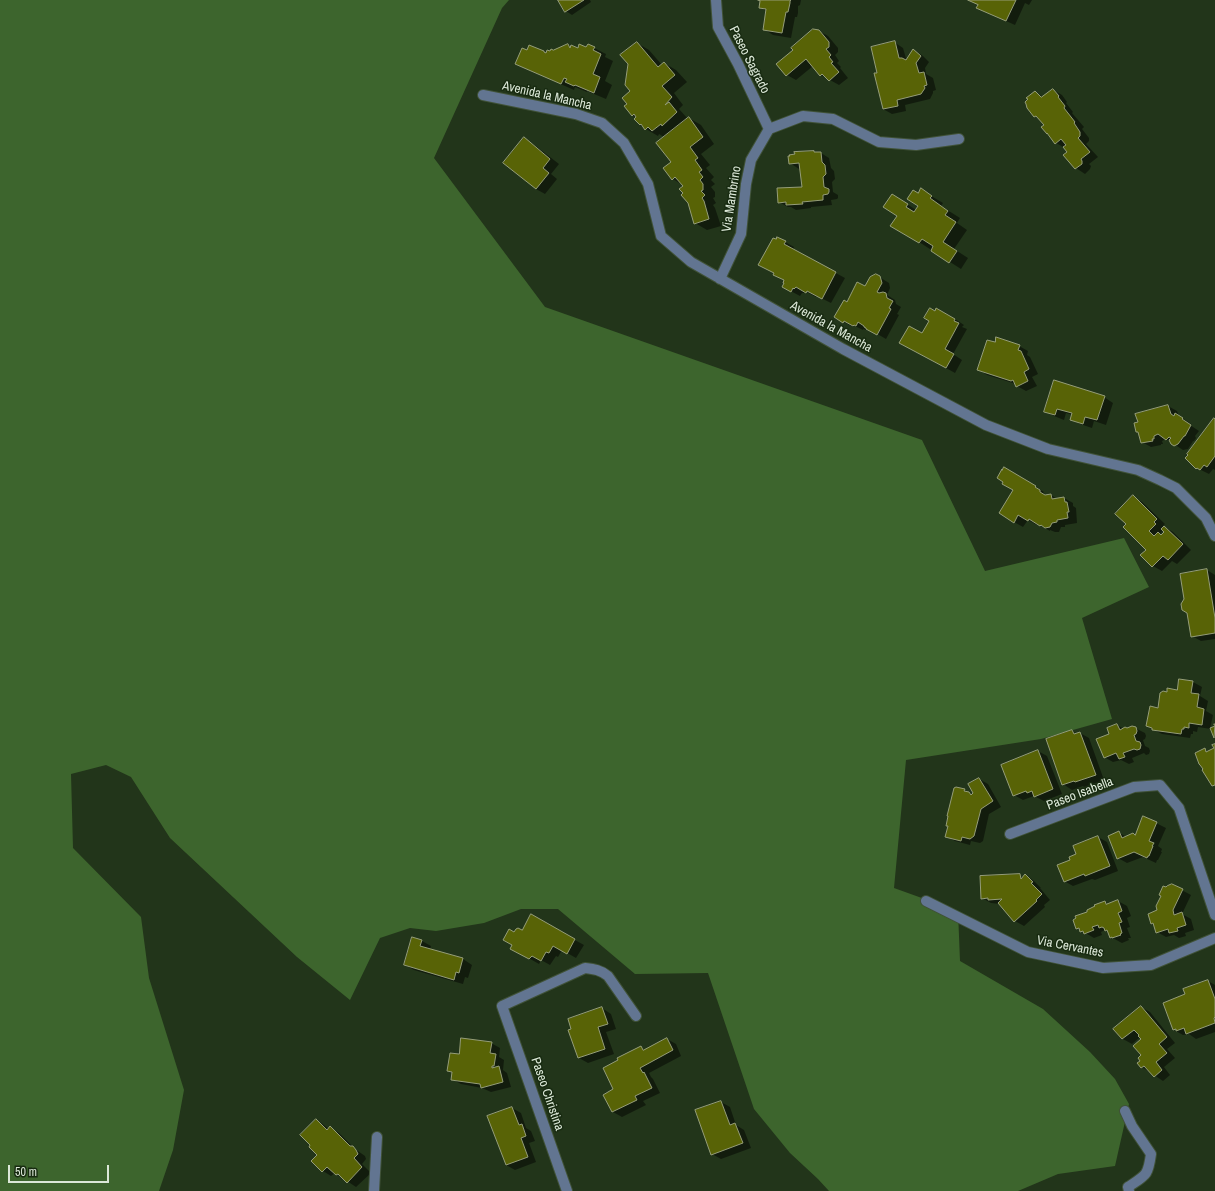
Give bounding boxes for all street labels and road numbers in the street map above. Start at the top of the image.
street label: Paseo Sagrado [725,24,773,96]
street label: Avenida la Mancha [501,78,593,114]
street label: Via Mambrino [719,165,745,233]
street label: Avenida la Mancha [787,298,875,356]
street label: Paseo Isabella [1045,774,1115,814]
street label: Via Cervantes [1035,933,1105,961]
street label: Paseo Christina [527,1055,567,1133]

